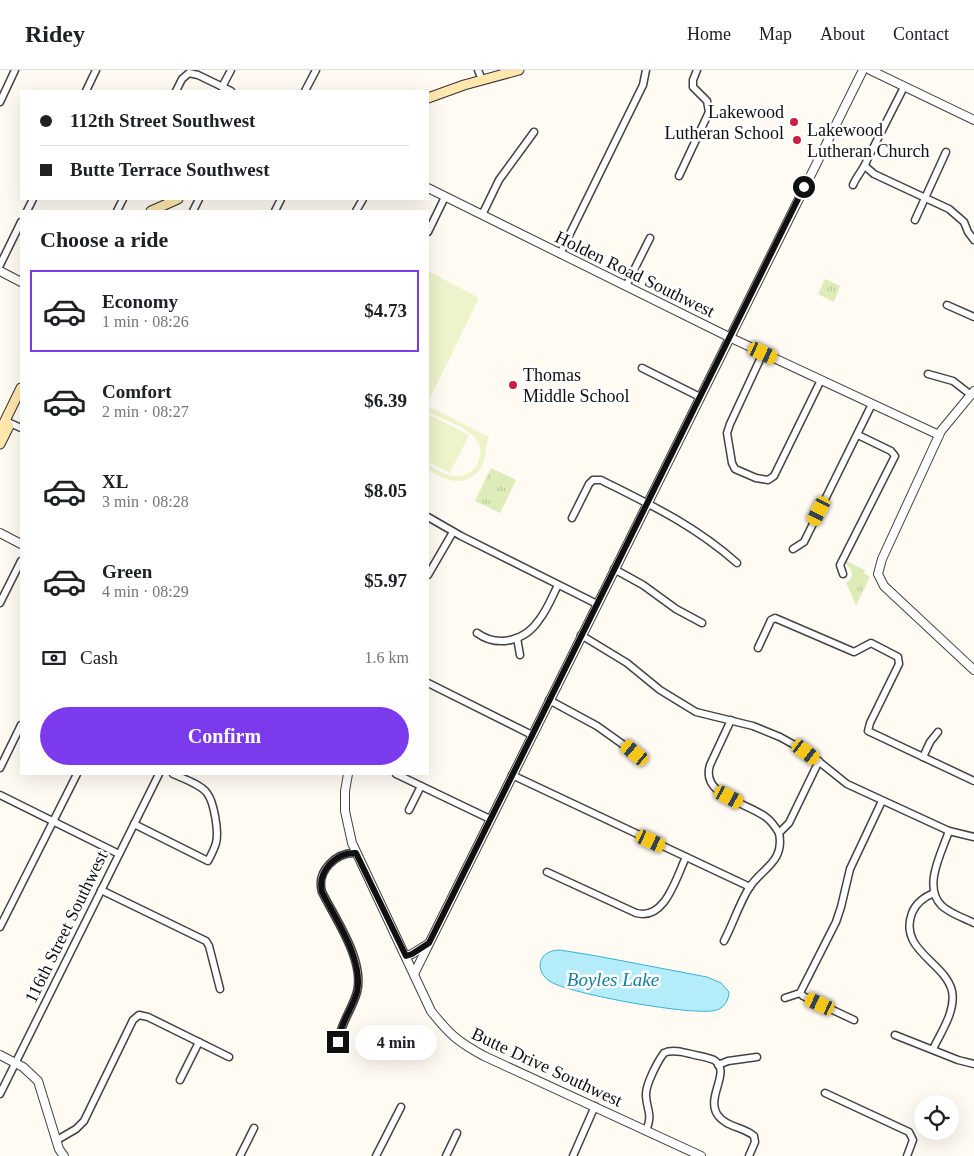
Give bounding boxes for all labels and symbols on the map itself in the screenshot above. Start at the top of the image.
place label: Lakewood Lutheran School [665,102,784,143]
marker: Lakewood Lutheran School [788,116,800,128]
place label: Lakewood Lutheran Church [807,120,929,161]
marker: Lakewood Lutheran Church [791,134,803,146]
route start [793,176,815,198]
street label: Holden Road Southwest [552,227,718,321]
car [746,340,779,366]
place label: Thomas Middle School [523,365,630,406]
marker: Thomas Middle School [507,379,519,391]
car [805,494,832,528]
car [789,737,822,767]
car [618,738,651,768]
car [712,783,745,811]
car [634,828,667,854]
street label: 116th Street Southwest [21,848,111,1006]
water label: Boyles Lake [567,969,659,990]
car [803,991,836,1017]
street label: Butte Drive Southwest [468,1023,626,1111]
callout: 4 min [356,1024,438,1060]
route end [327,1031,349,1053]

